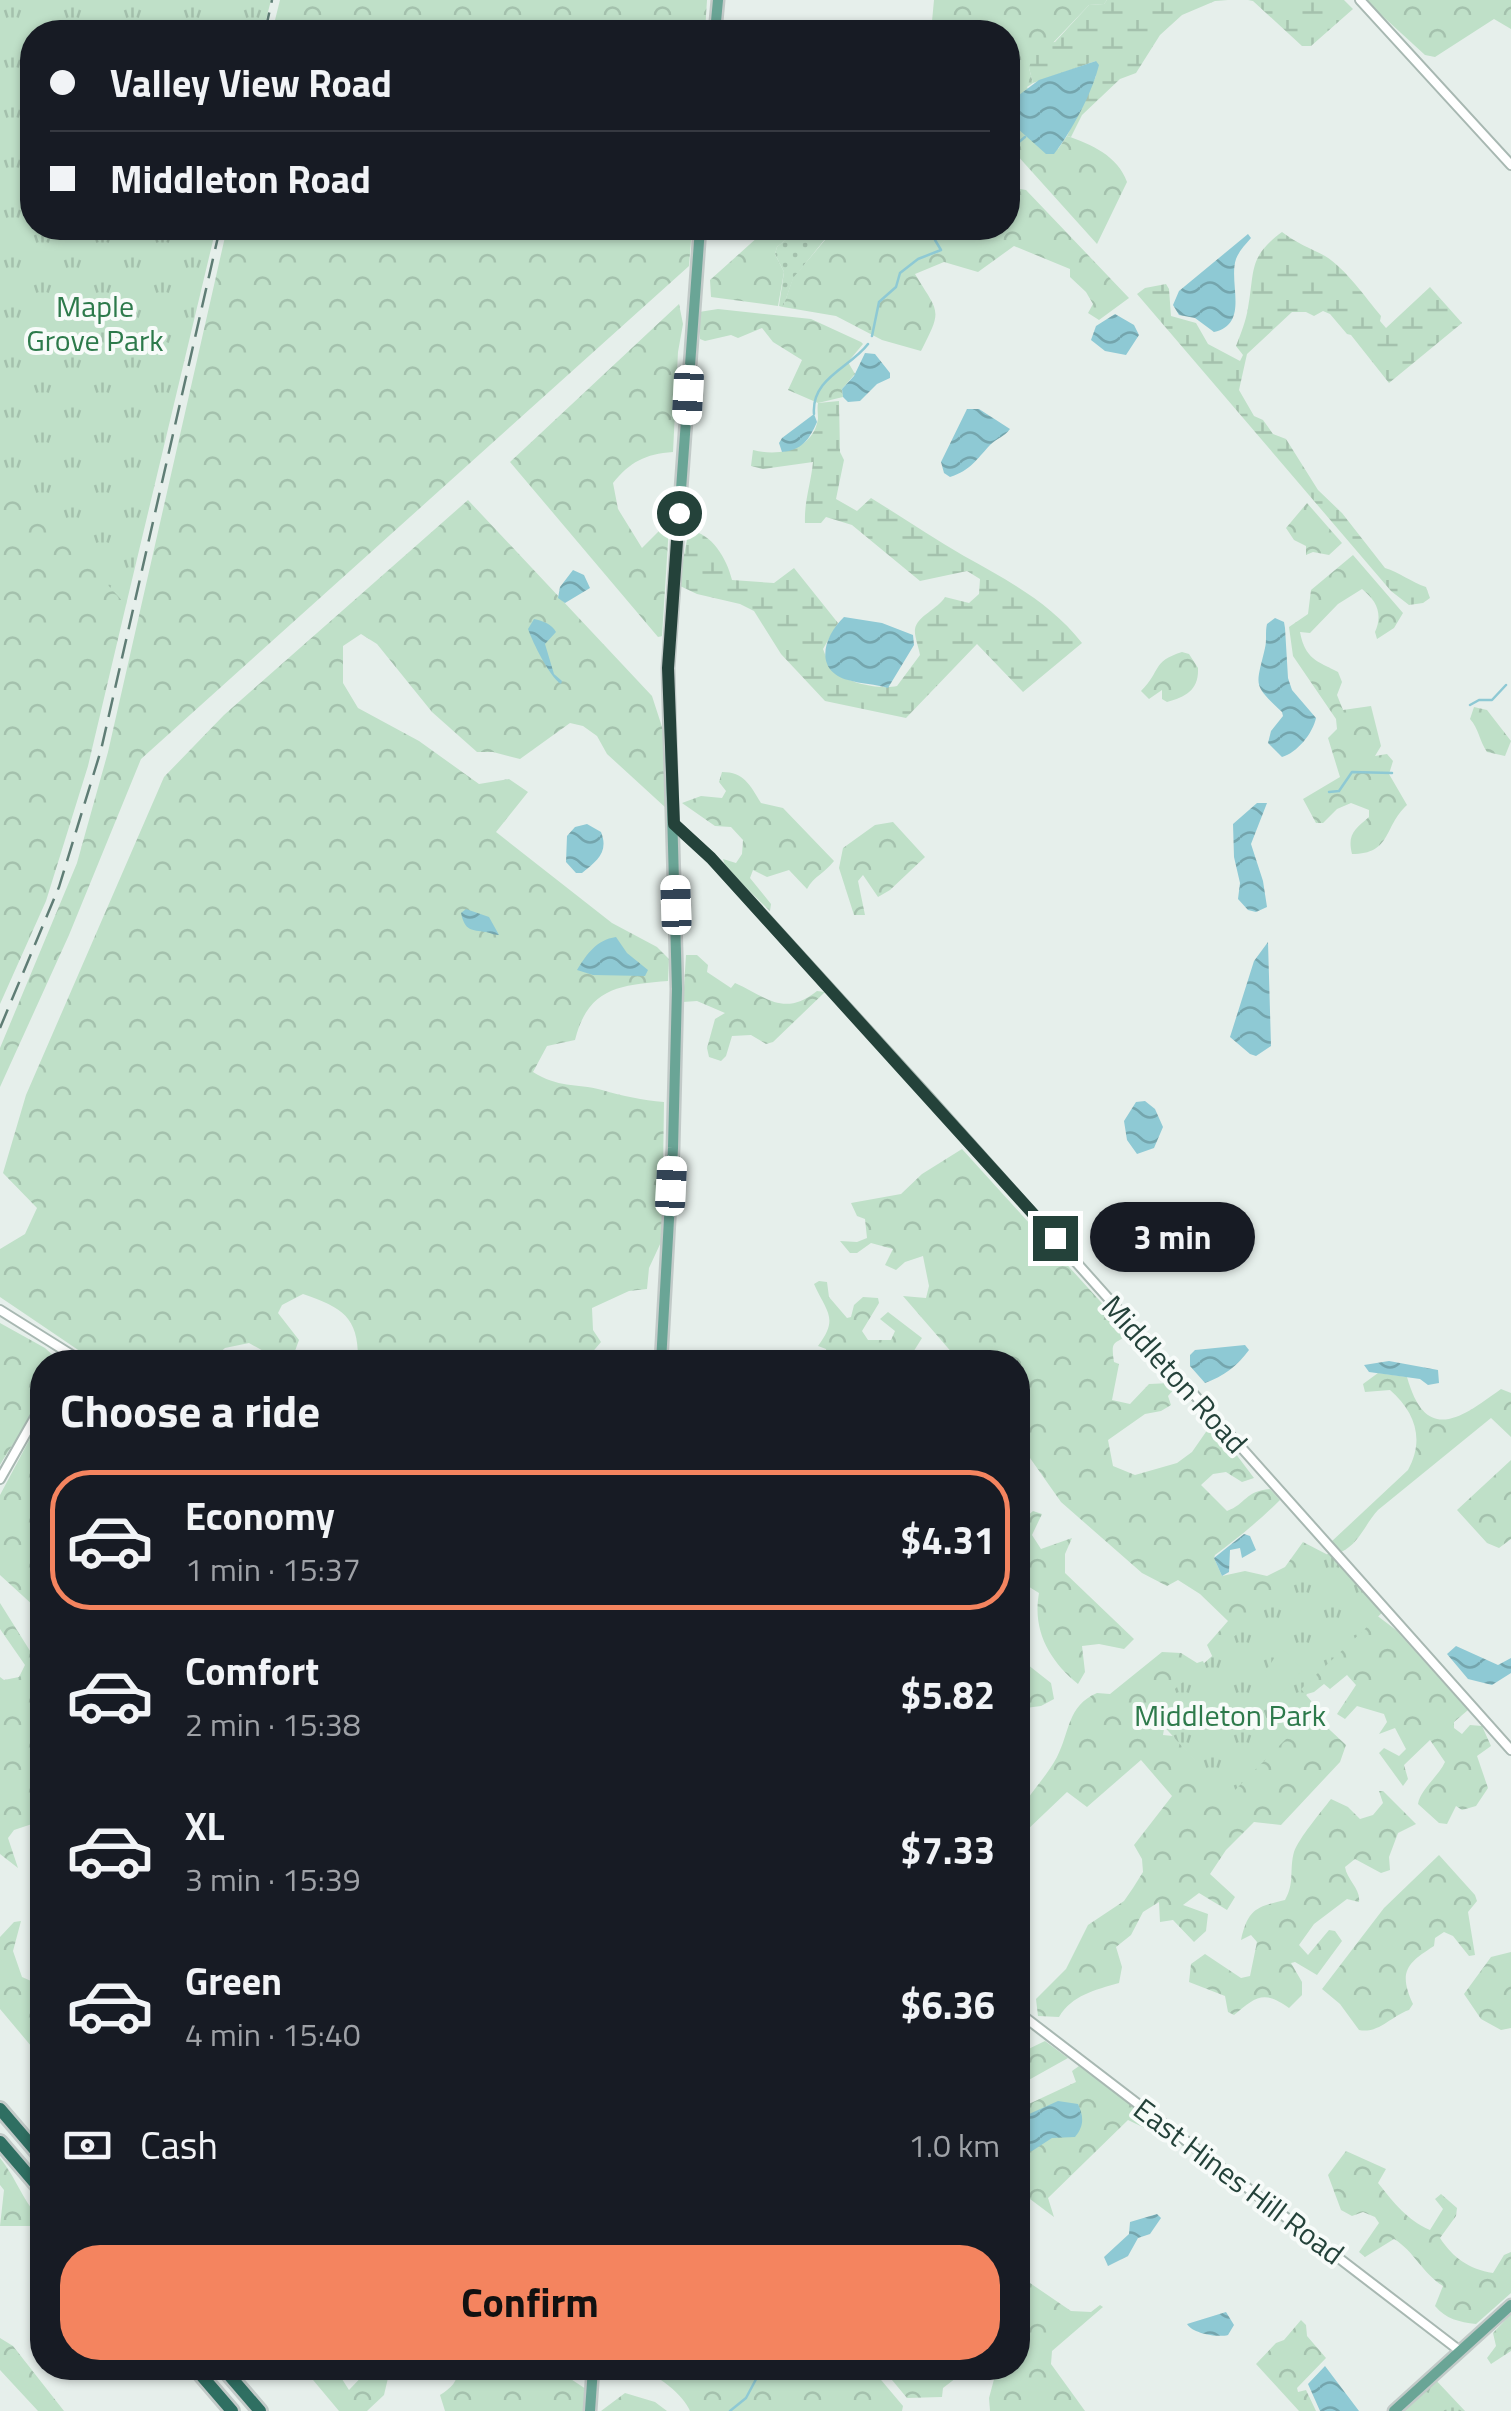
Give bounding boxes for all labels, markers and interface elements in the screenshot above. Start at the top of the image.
text: Valley View Road [110,54,392,112]
text: Middleton Road [110,150,371,208]
park label: Maple Grove Park [26,283,164,363]
car [671,364,705,426]
route start [657,491,702,536]
car [660,874,692,936]
car [654,1155,688,1217]
callout: 3 min [1090,1203,1255,1273]
text: 3 min [1134,1213,1211,1261]
route end [1033,1216,1078,1261]
street label: Middleton Road [1091,1284,1259,1464]
text: Choose a ride [60,1376,320,1444]
text: Economy [185,1487,335,1545]
icon: car [65,1495,155,1585]
text: $4.31 [900,1511,995,1569]
text: 1 min · 15:37 [185,1545,361,1593]
text: Comfort [185,1642,319,1700]
icon: car [65,1650,155,1740]
text: $5.82 [900,1666,995,1724]
park label: Middleton Park [1134,1692,1326,1738]
text: 2 min · 15:38 [185,1700,361,1748]
text: XL [185,1797,225,1855]
icon: car [65,1805,155,1895]
text: $7.33 [900,1821,995,1879]
text: 3 min · 15:39 [185,1855,361,1903]
text: Green [185,1952,282,2010]
icon: car [65,1960,155,2050]
text: $6.36 [900,1976,995,2034]
text: 4 min · 15:40 [185,2010,361,2058]
street label: East Hines Hill Road [1124,2086,1354,2276]
text: Cash [140,2116,218,2174]
icon: cash [60,2118,115,2173]
text: 1.0 km [908,2121,1000,2169]
button: Confirm [60,2245,1000,2360]

